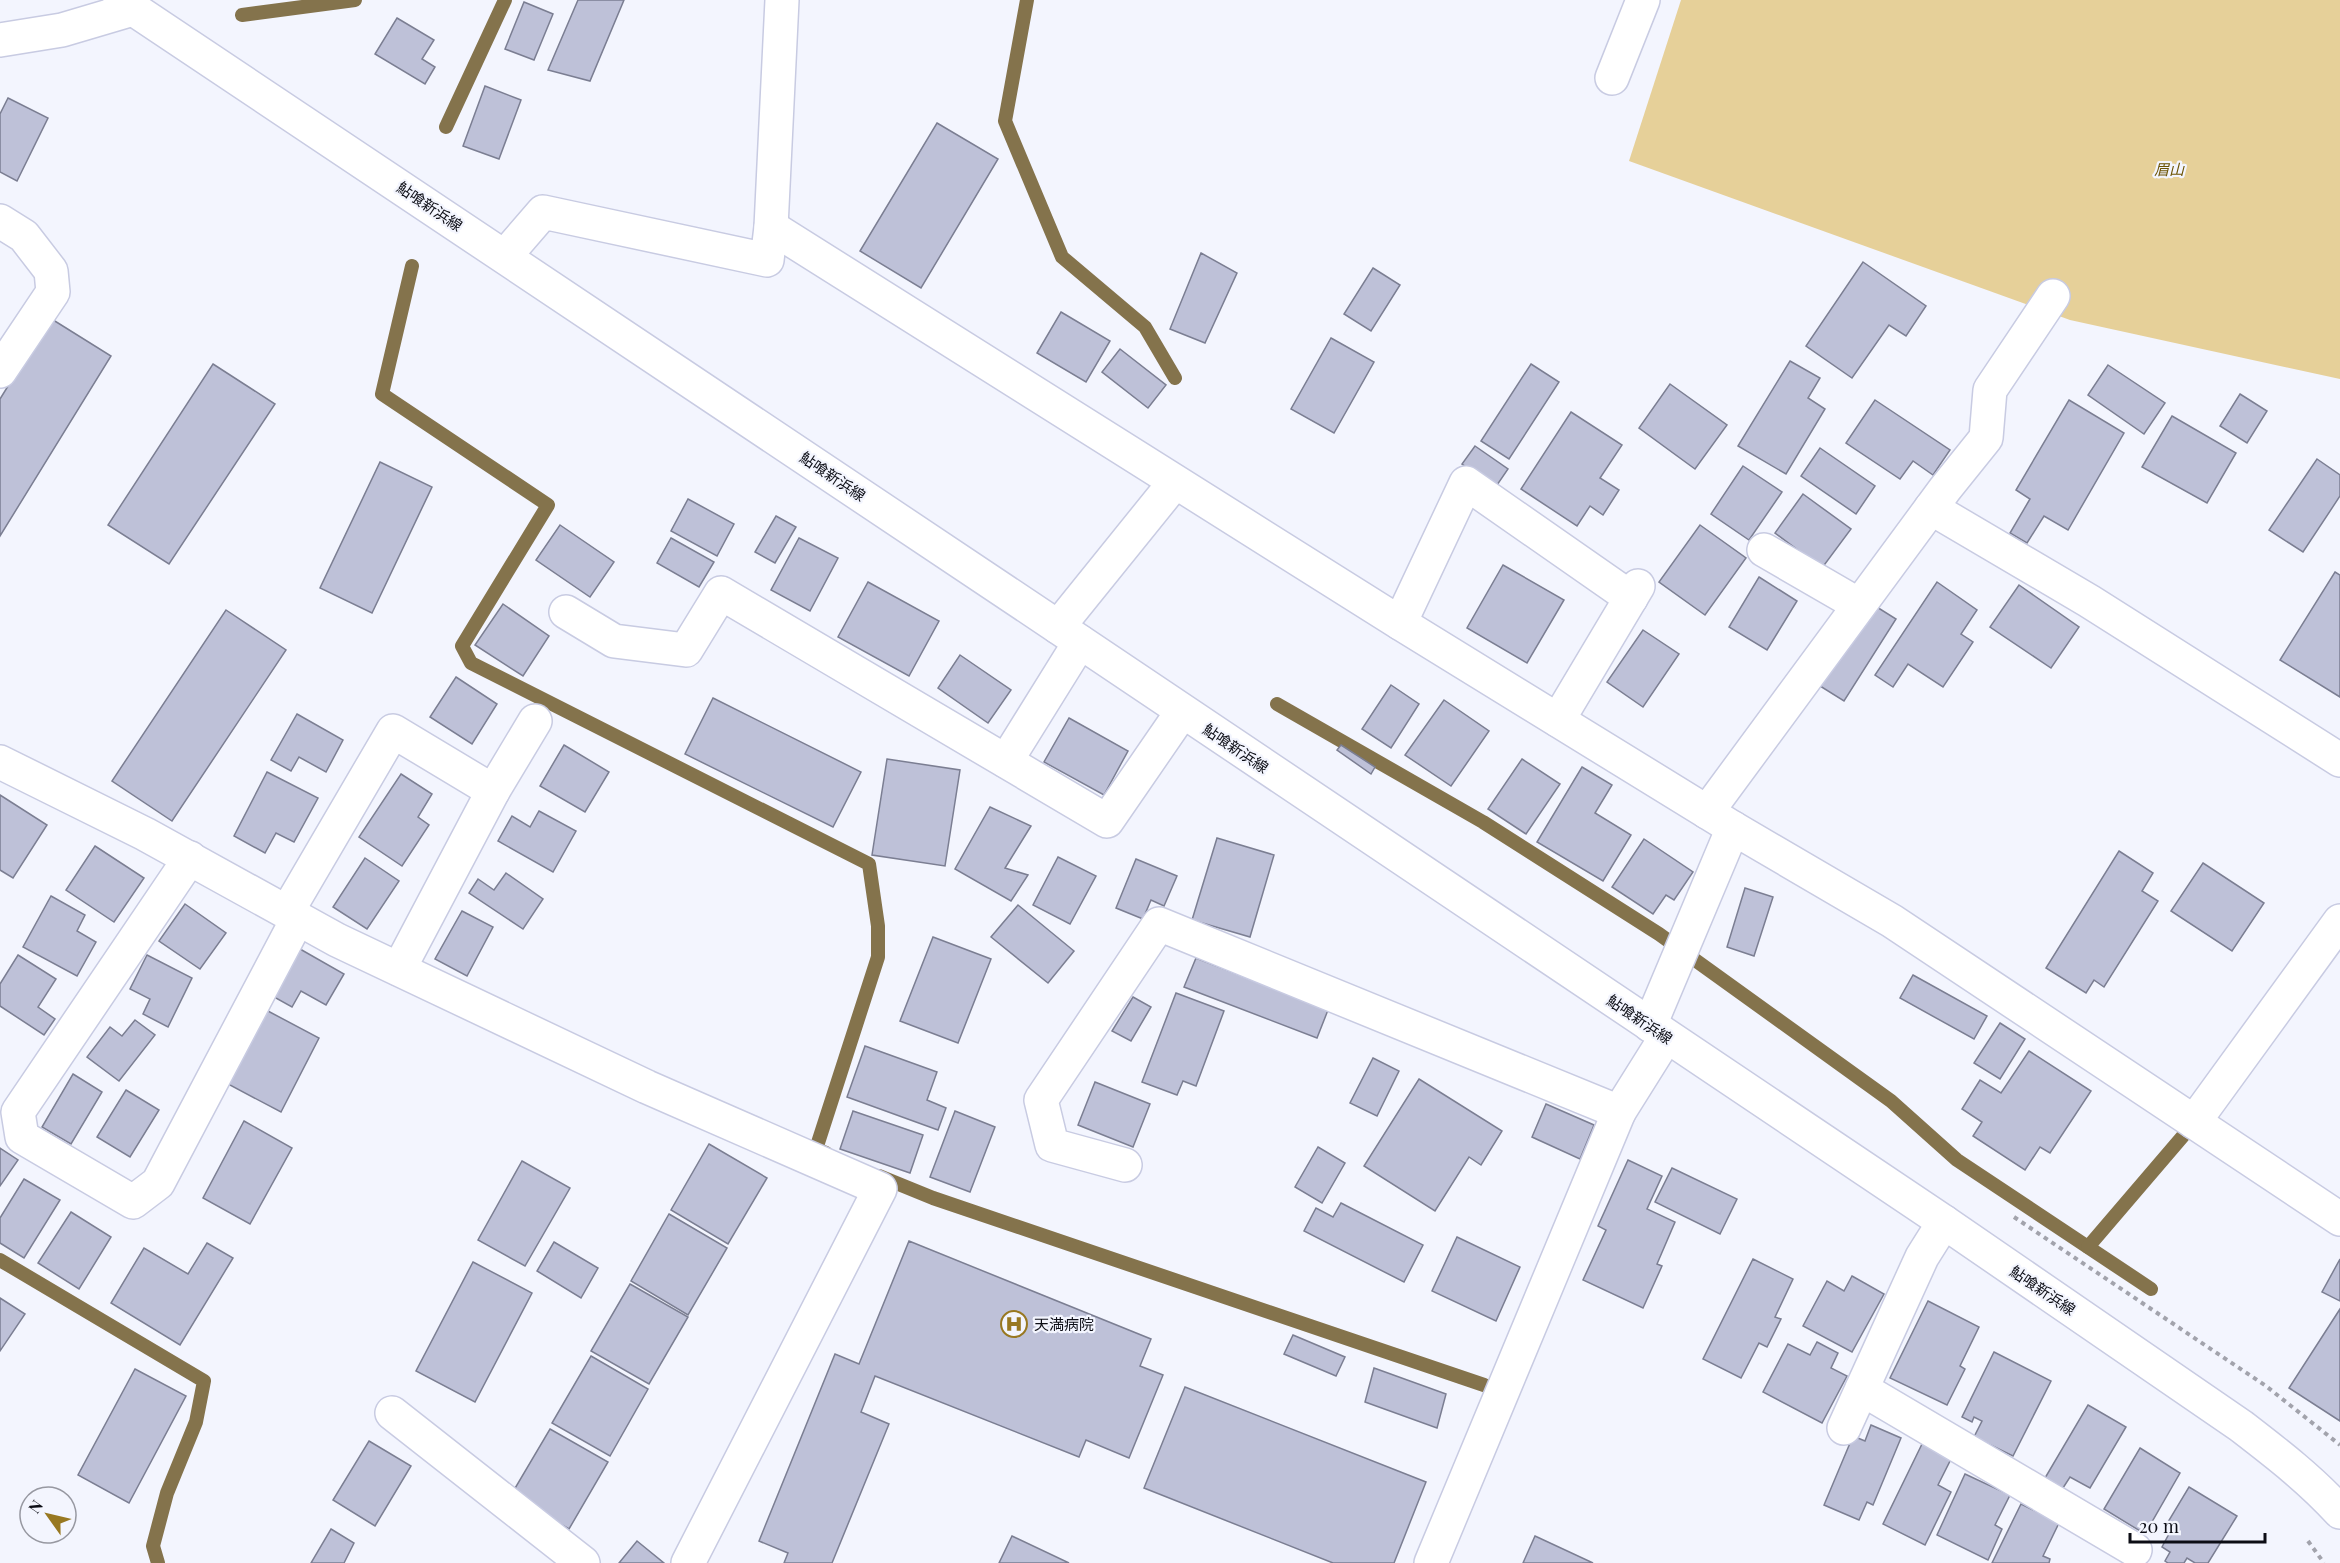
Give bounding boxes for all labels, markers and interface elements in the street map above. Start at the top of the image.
park label: 眉山 [2154,159,2185,179]
street label: 鮎喰新浜線 [393,177,467,235]
street label: 鮎喰新浜線 [796,447,870,505]
street label: 鮎喰新浜線 [1199,719,1273,777]
street label: 鮎喰新浜線 [1603,990,1677,1048]
street label: 鮎喰新浜線 [2006,1261,2080,1319]
hospital icon: 天満病院 [999,1309,1029,1339]
place label: 天満病院 [1034,1314,1094,1334]
north arrow [18,1485,78,1545]
text: N [23,1495,47,1517]
scale bar [2130,1506,2265,1544]
text: 20 m [2139,1514,2179,1538]

